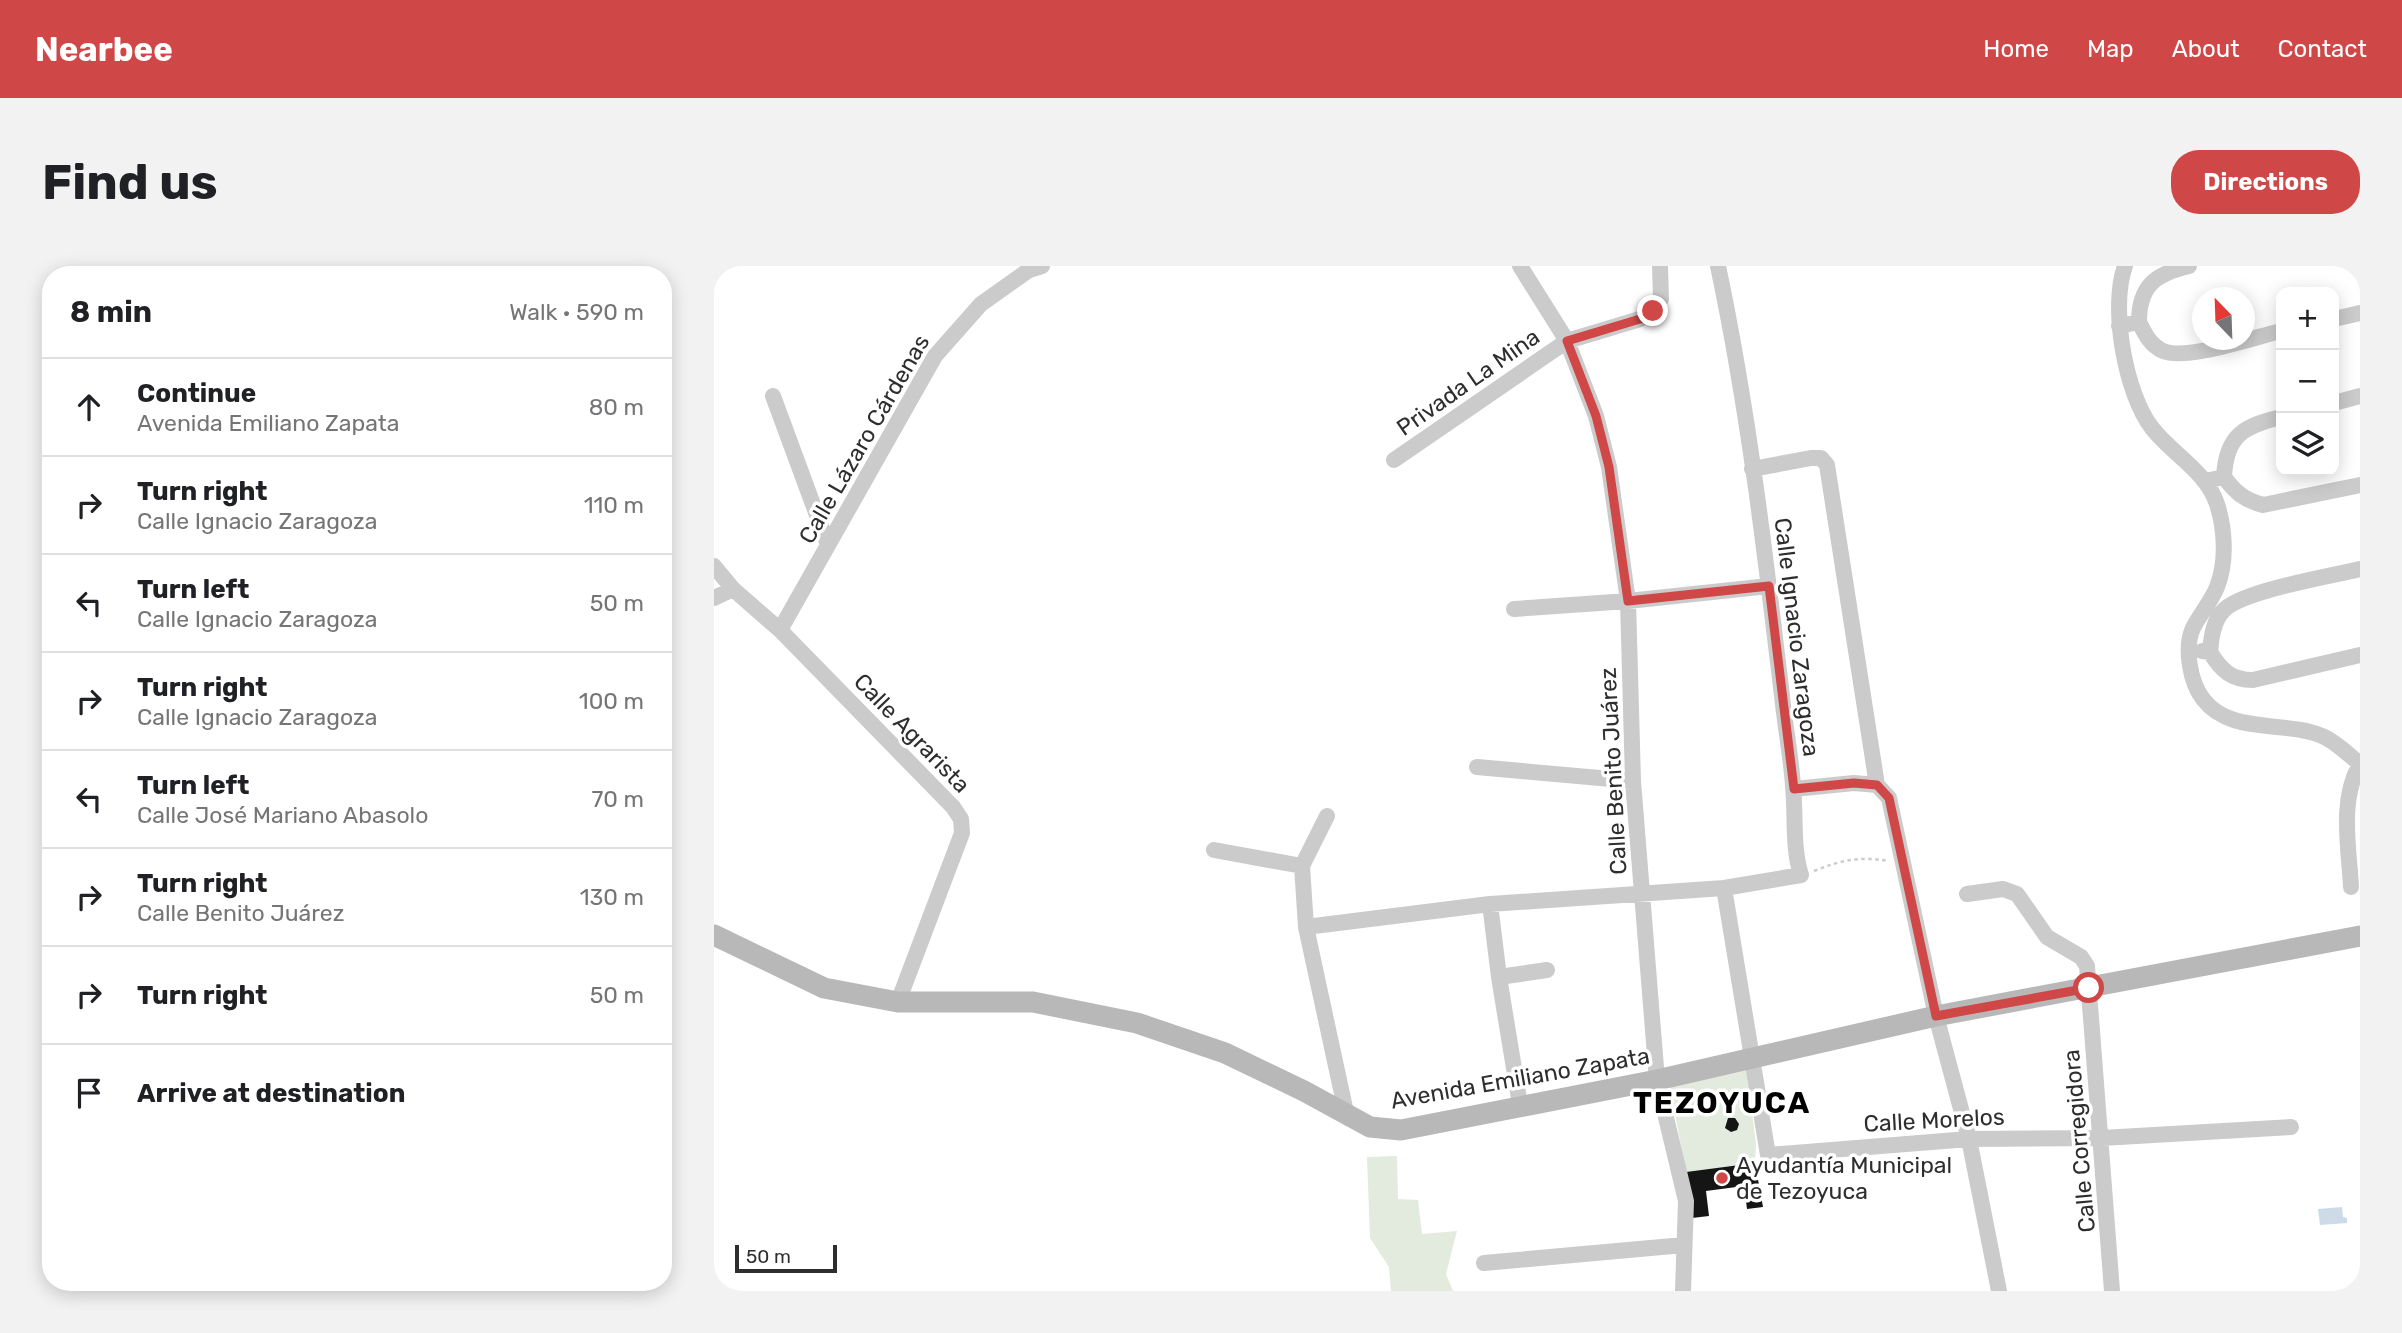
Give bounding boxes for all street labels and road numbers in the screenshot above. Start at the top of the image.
street label: Privada La Mina [1391,322,1545,442]
street label: Calle Lázaro Cárdenas [793,330,935,548]
street label: Calle Ignacio Zaragoza [1768,516,1826,758]
street label: Calle Benito Juárez [1594,667,1632,875]
street label: Calle Agrarista [848,668,976,798]
street label: Avenida Emiliano Zapata [1388,1041,1652,1115]
street label: Calle Corregidora [2057,1048,2101,1234]
street label: Calle Morelos [1863,1102,2005,1138]

